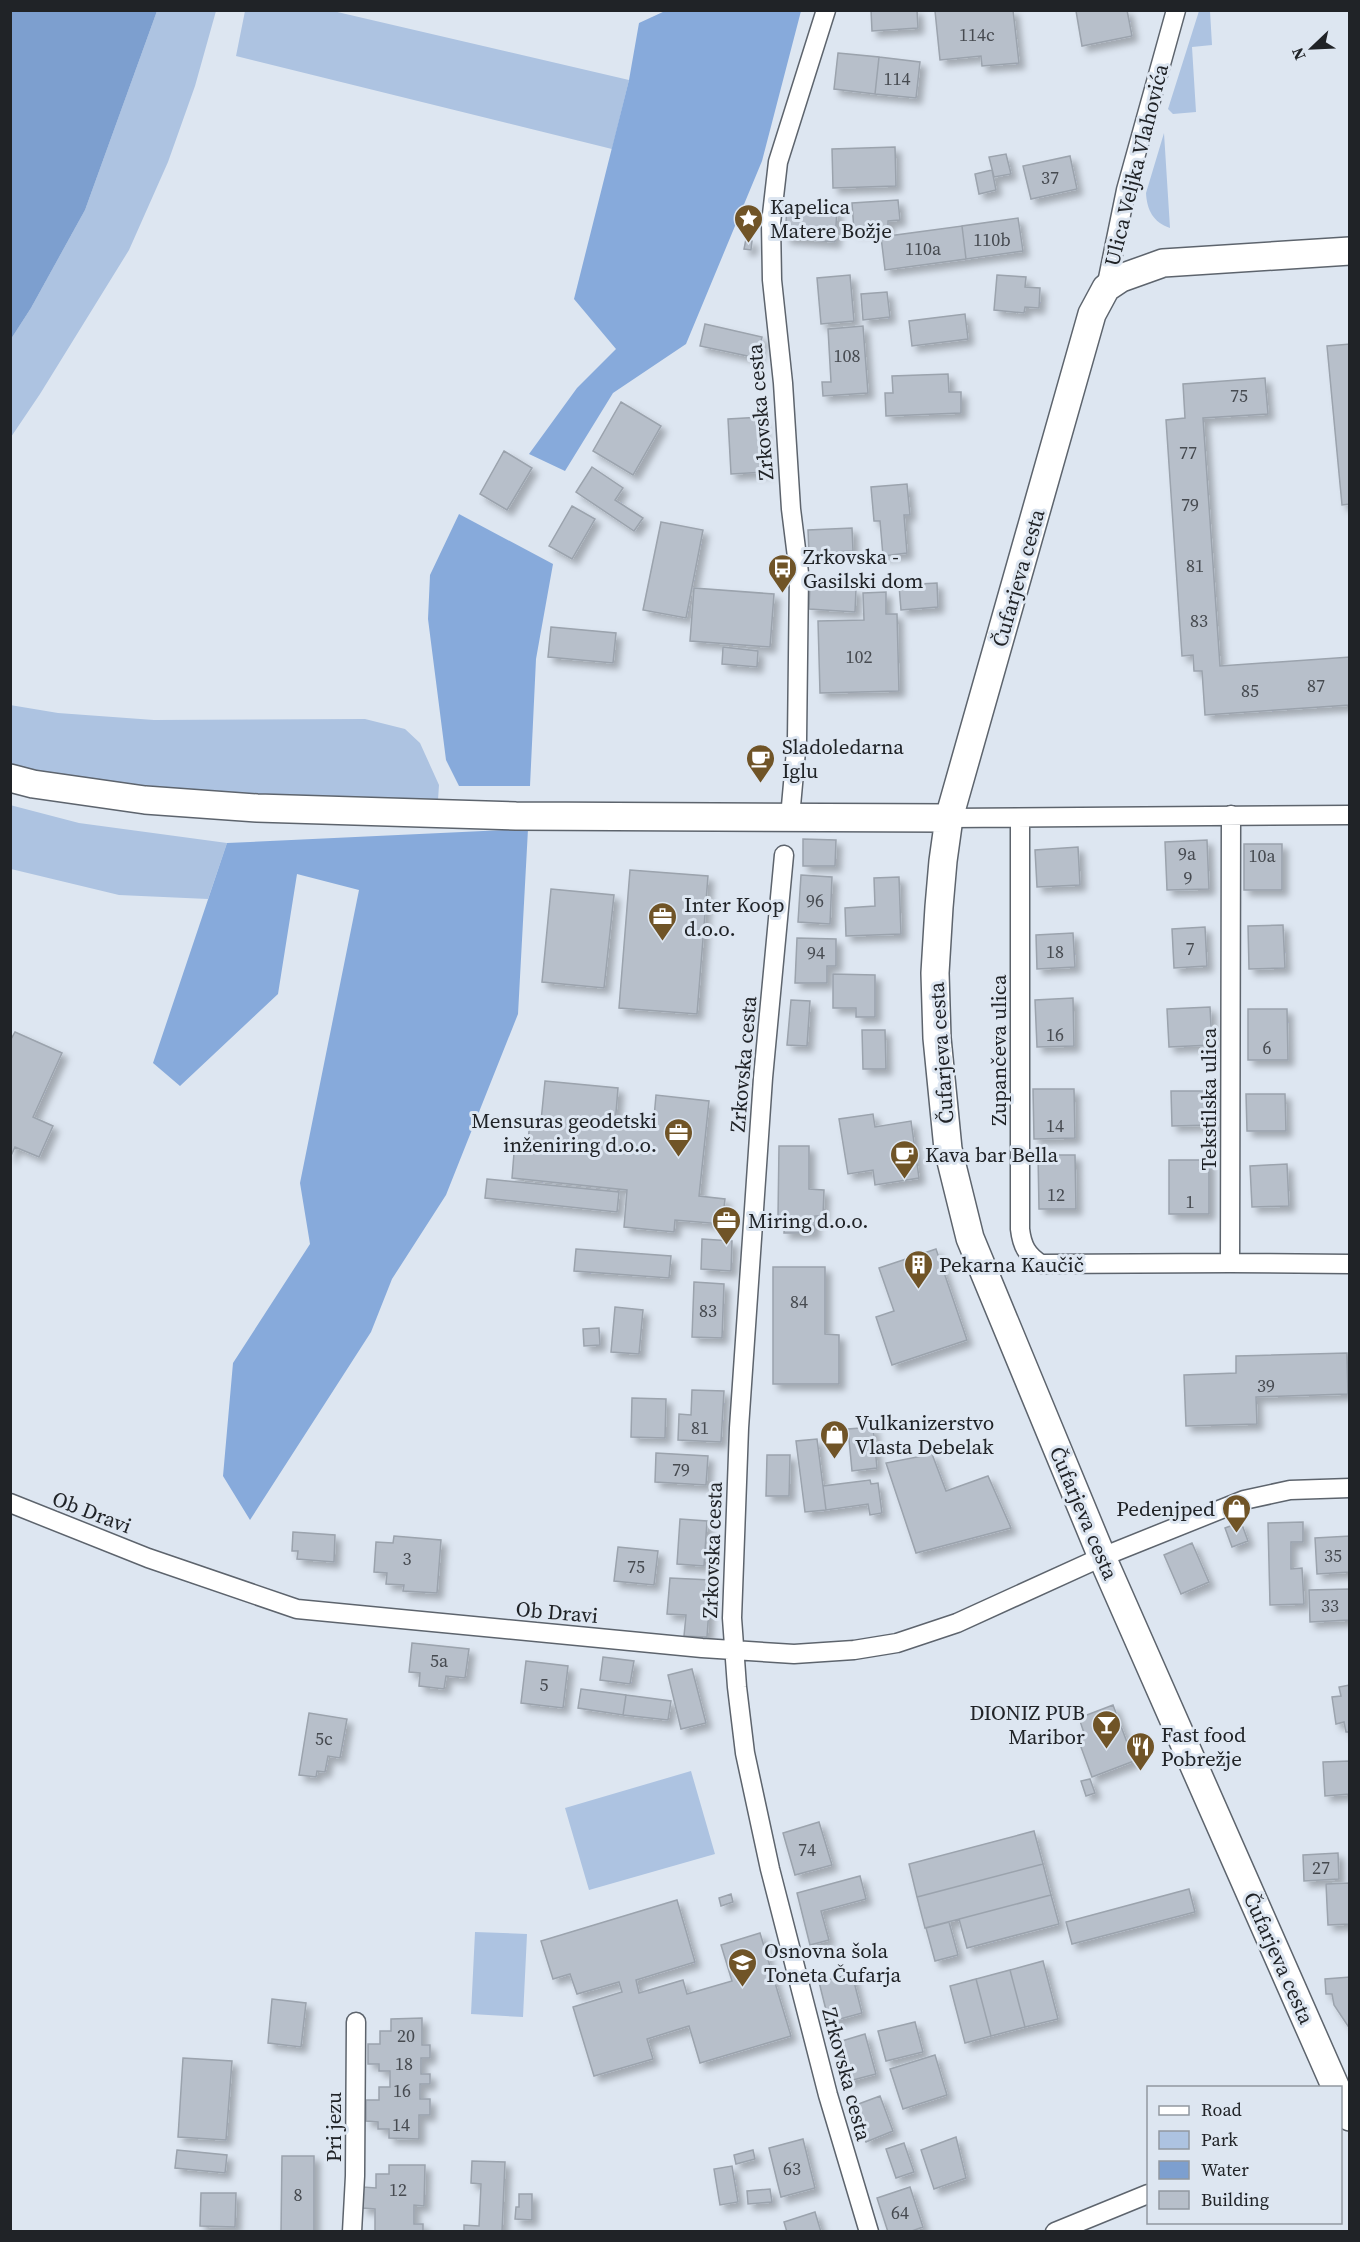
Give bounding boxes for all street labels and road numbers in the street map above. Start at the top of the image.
street label: Ulica Veljka Vlahovića [1097,61,1175,269]
street label: Zrkovska cesta [740,342,780,481]
street label: Čufarjeva cesta [984,505,1052,650]
street label: Zupančeva ulica [984,974,1013,1126]
street label: Čufarjeva cesta [922,981,960,1125]
street label: Zrkovska cesta [723,994,763,1133]
street label: Tekstilska ulica [1194,1027,1223,1171]
street label: Čufarjeva cesta [1043,1442,1125,1584]
street label: Zrkovska cesta [695,1481,729,1619]
street label: Ob Dravi [48,1484,136,1540]
street label: Ob Dravi [515,1594,599,1630]
street label: Čufarjeva cesta [1237,1887,1321,2029]
street label: Zrkovska cesta [815,2004,879,2144]
street label: Pri jezu [319,2092,348,2162]

